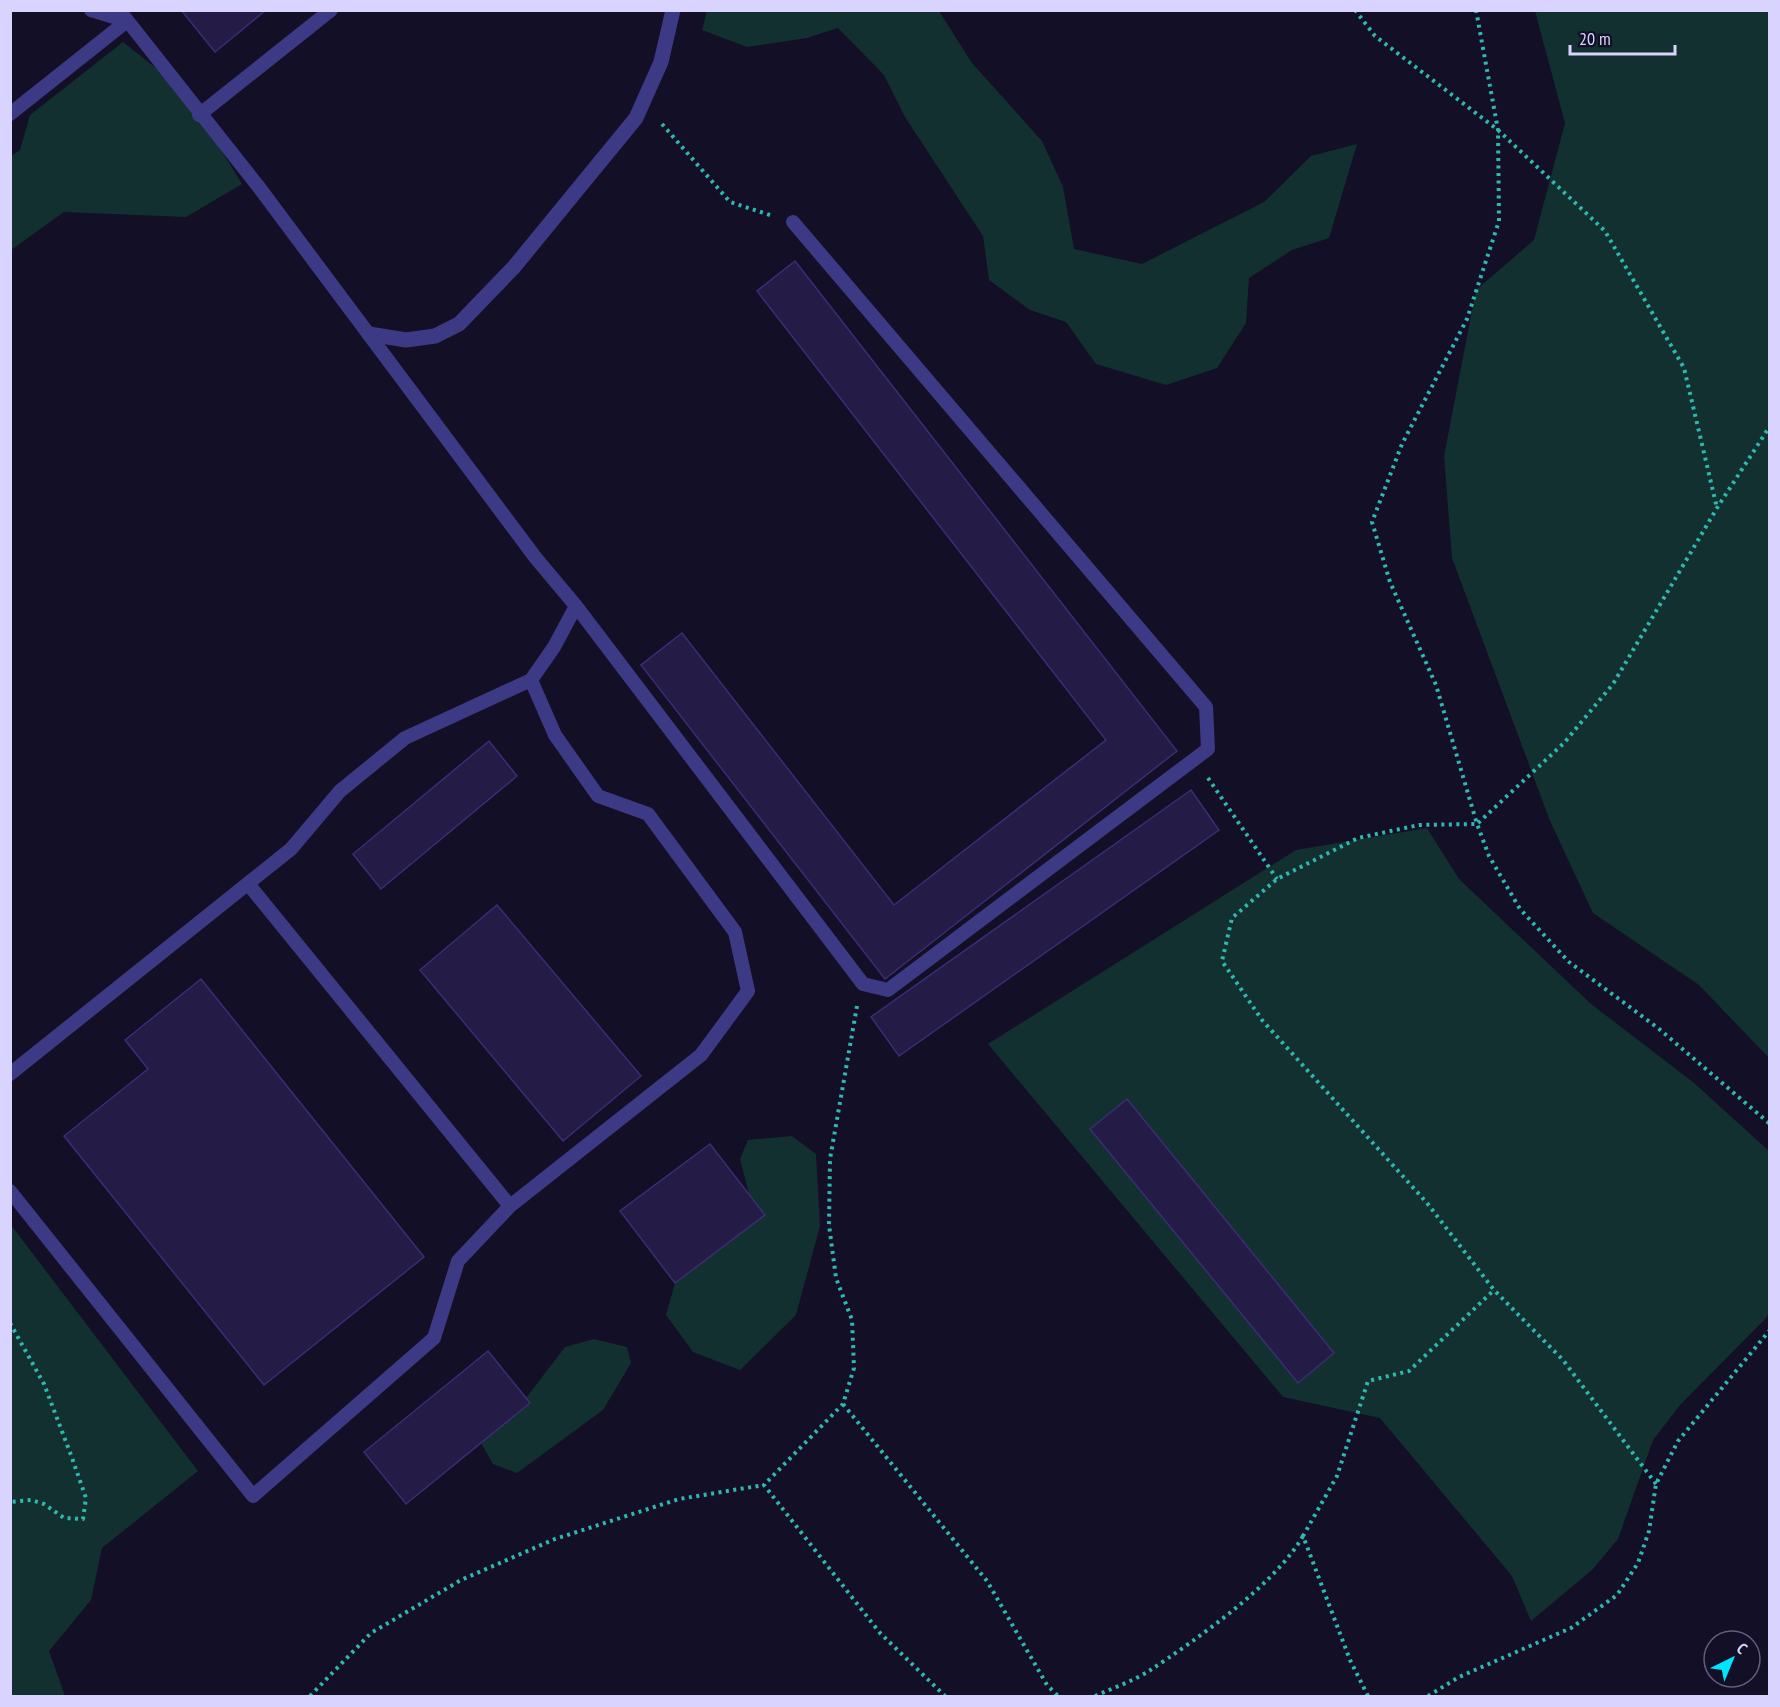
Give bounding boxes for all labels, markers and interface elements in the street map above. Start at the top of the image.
scale bar [1570,18,1675,56]
text: 20 m [1579,27,1611,50]
north arrow [1702,1629,1762,1689]
text: С [1733,1638,1752,1658]

